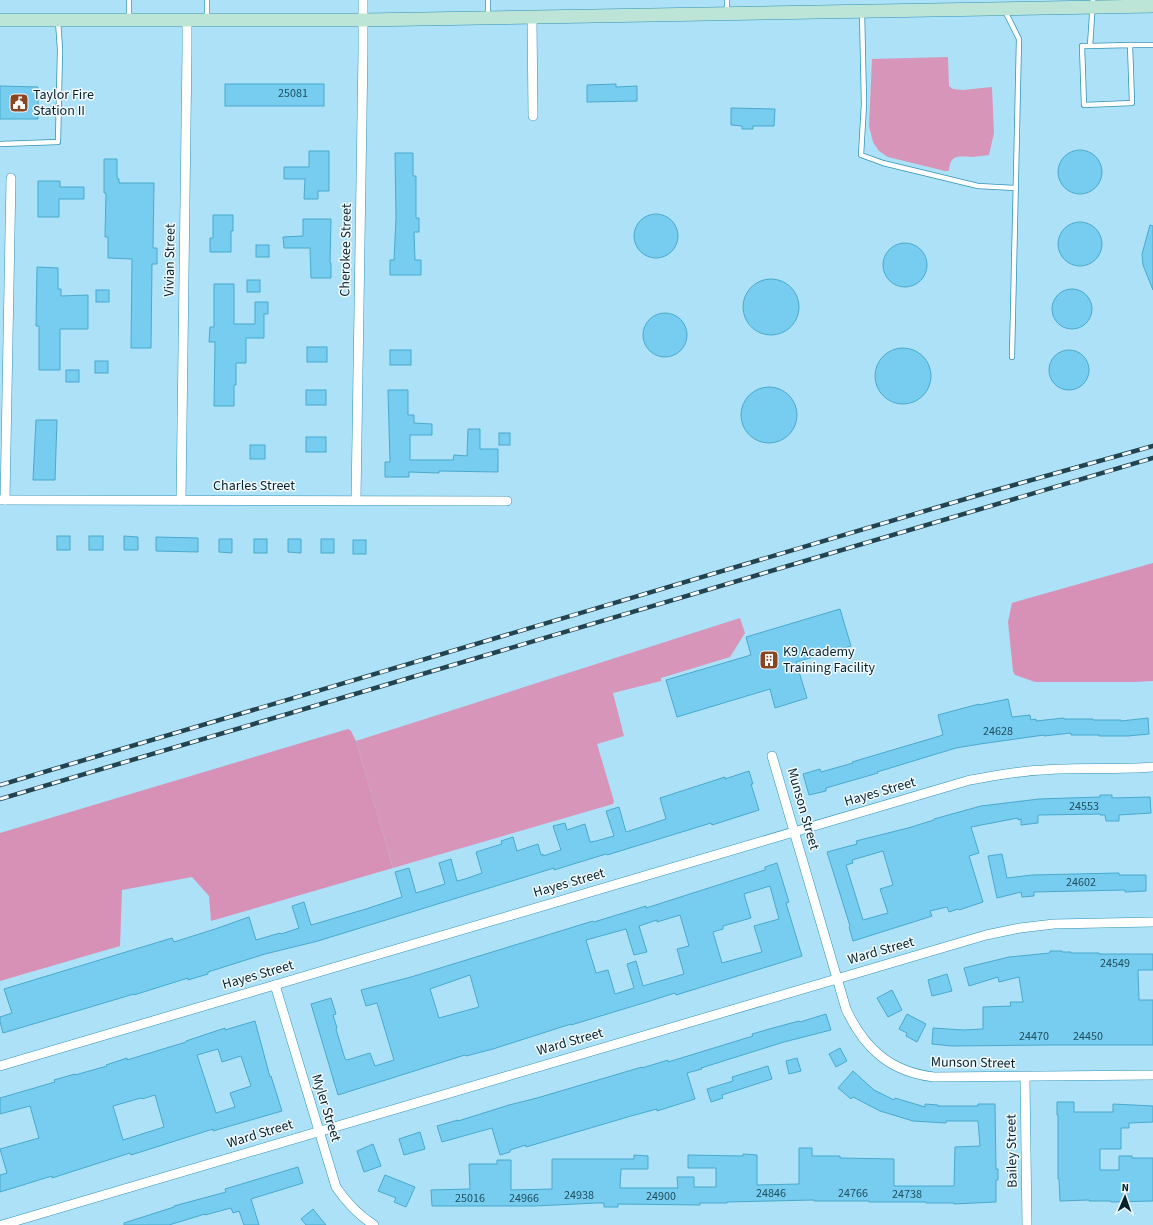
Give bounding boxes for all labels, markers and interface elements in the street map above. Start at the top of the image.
place label: Taylor Fire Station II [33,85,94,121]
house number: 25081 [278,85,308,102]
public building icon: Taylor Fire Station II [8,92,30,114]
street label: Cherokee Street [335,203,357,297]
street label: Vivian Street [159,223,181,297]
street label: Charles Street [213,476,295,496]
place label: K9 Academy Training Facility [783,642,876,678]
building icon: K9 Academy Training Facility [758,649,780,671]
house number: 24628 [983,723,1013,740]
street label: Munson Street [782,766,824,853]
street label: Hayes Street [842,772,918,812]
house number: 24553 [1069,798,1099,815]
street label: Hayes Street [531,863,607,903]
house number: 24602 [1066,874,1096,891]
street label: Ward Street [845,932,917,970]
street label: Hayes Street [220,955,296,995]
house number: 24549 [1100,955,1130,972]
street label: Ward Street [534,1023,606,1061]
house number: 24470 [1019,1028,1049,1045]
house number: 24450 [1073,1028,1103,1045]
street label: Munson Street [931,1052,1016,1074]
street label: Myler Street [306,1072,346,1145]
street label: Ward Street [224,1114,296,1154]
street label: Bailey Street [1001,1114,1023,1188]
north arrow [1105,1177,1145,1217]
text: N [1121,1180,1129,1195]
house number: 24846 [756,1185,786,1202]
house number: 24766 [838,1185,868,1202]
house number: 24738 [892,1186,922,1203]
house number: 24938 [564,1187,594,1204]
house number: 24900 [646,1188,676,1205]
house number: 25016 [455,1190,485,1207]
house number: 24966 [509,1190,539,1207]

